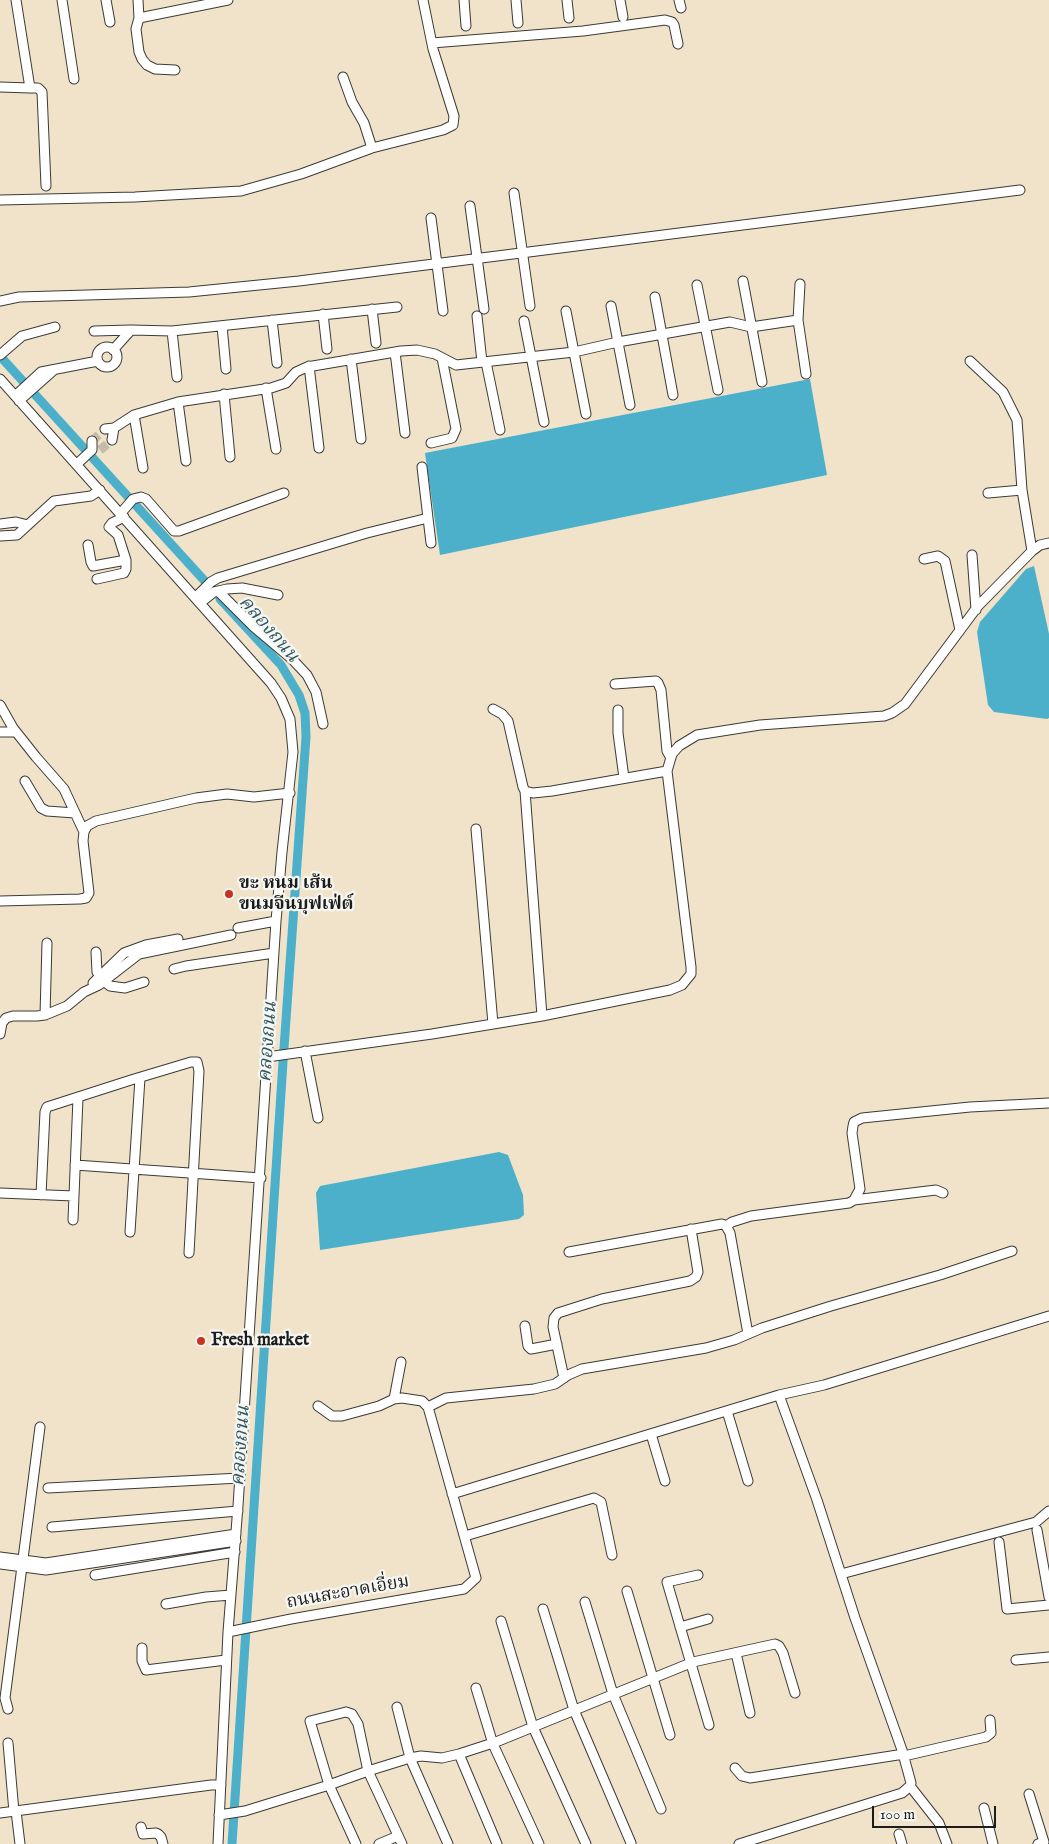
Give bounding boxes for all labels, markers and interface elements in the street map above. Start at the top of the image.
water label: คลองถนน [233,592,303,668]
place label: ขะ หนม เส้น ขนมจีนบุฟเฟ่ต์ [239,873,354,916]
marker: ขะ หนม เส้น ขนมจีนบุฟเฟ่ต์ [223,888,235,900]
water label: คลองถนน [255,1001,283,1083]
place label: Fresh market [211,1330,309,1352]
marker: Fresh market [195,1335,207,1347]
water label: คลองถนน [228,1405,256,1487]
street label: ถนนสะอาดเอี่ยม [285,1572,411,1614]
scale bar [874,1796,998,1828]
text: 100 m [880,1805,915,1824]

